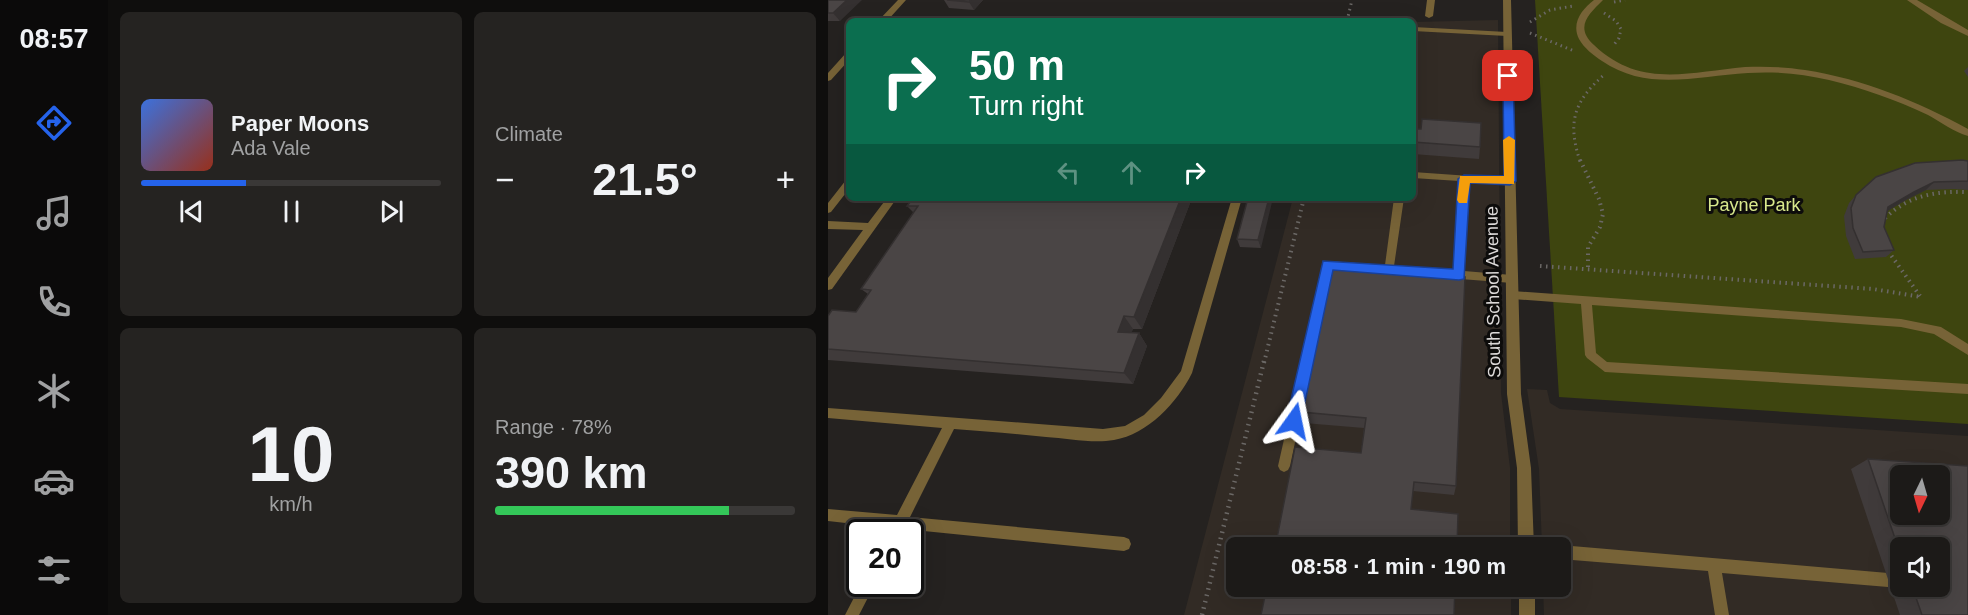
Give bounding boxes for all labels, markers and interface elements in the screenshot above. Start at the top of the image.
text: 08:57 [19,24,89,54]
icon: right [870,42,948,120]
text: 50 m [969,42,1065,89]
pin [1482,50,1533,101]
icon: arrive [1491,59,1524,92]
text: Turn right [969,91,1084,121]
icon: directions [33,102,75,144]
text: Paper Moons [231,111,369,136]
text: Climate [495,123,563,145]
text: Ada Vale [231,137,311,159]
text: 21.5° [592,154,698,205]
icon: left [1052,156,1085,189]
icon: ahead [1115,156,1148,189]
icon: right [1178,156,1211,189]
text: − [495,161,514,198]
text: + [776,161,795,198]
icon: music [33,192,75,234]
icon: previous [175,195,208,228]
icon: pause [275,195,308,228]
icon: next [375,195,408,228]
park label: Payne Park [1707,195,1802,215]
street label: South School Avenue [1482,206,1504,378]
icon: phone [33,281,75,323]
icon: climate [33,370,75,412]
position arrow [1262,389,1326,453]
text: 10 [248,410,334,498]
text: Range · 78% [495,416,612,438]
text: 390 km [495,447,648,498]
icon: car [33,460,75,502]
north arrow [1890,465,1950,525]
map controls [1890,465,1950,597]
text: km/h [269,493,313,515]
speed limit sign: 20 [846,519,924,597]
button: sound [1890,537,1950,597]
icon: filters [33,549,75,591]
text: 08:58 · 1 min · 190 m [1291,554,1506,579]

